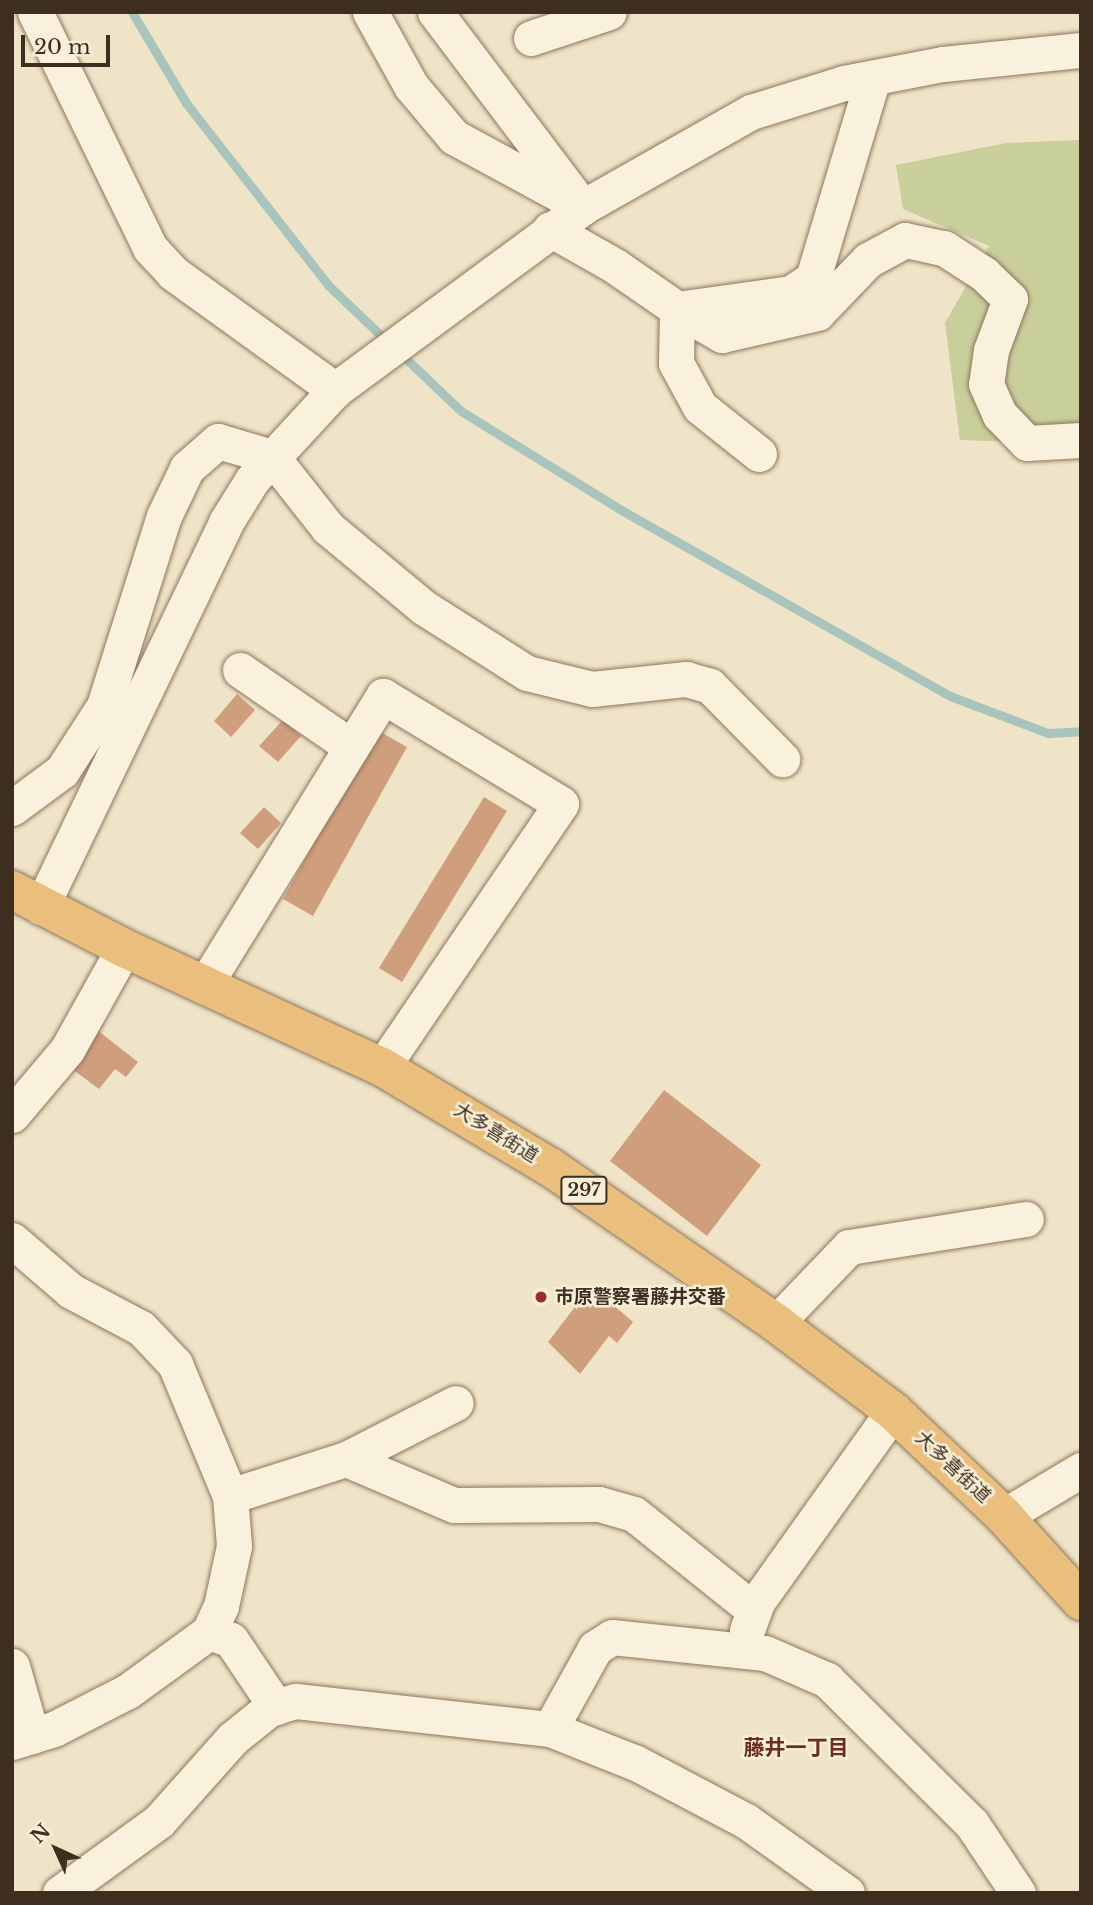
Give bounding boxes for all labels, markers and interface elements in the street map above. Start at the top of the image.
scale bar [24,21,114,65]
text: 20 m [34,34,91,60]
street label: 大多喜街道 [450,1098,542,1168]
road number: 297 [560,1176,608,1204]
place label: 市原警察署藤井交番 [555,1286,726,1308]
marker: 市原警察署藤井交番 [533,1289,549,1305]
street label: 大多喜街道 [910,1426,996,1508]
district label: 藤井一丁目 [744,1735,848,1761]
north arrow [21,1814,91,1884]
text: N [26,1819,55,1848]

